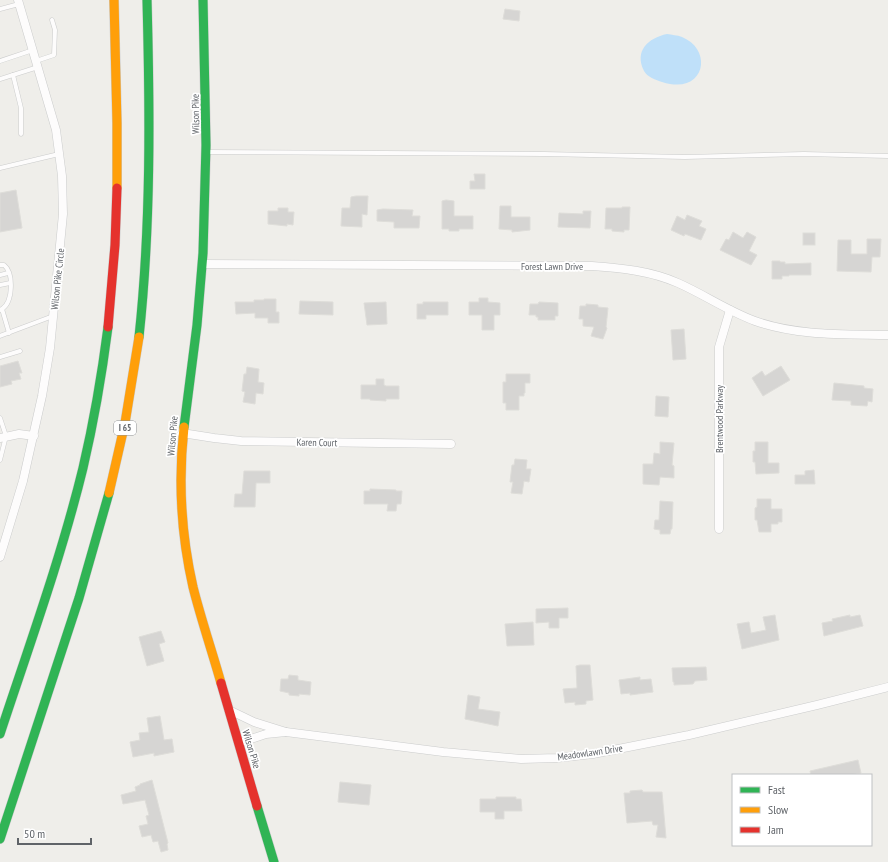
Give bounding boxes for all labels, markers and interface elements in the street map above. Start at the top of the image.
street label: Wilson Pike [189,94,202,134]
street label: Wilson Pike Circle [48,248,67,310]
street label: Forest Lawn Drive [521,260,583,273]
street label: Brentwood Parkway [713,385,726,453]
street label: Wilson Pike [164,416,181,457]
road number: I 65 [114,421,136,435]
street label: Karen Court [296,436,338,449]
street label: Wilson Pike [239,728,264,770]
street label: Meadowlawn Drive [557,741,624,764]
legend [732,774,872,846]
text: Fast [768,782,786,797]
text: Slow [768,802,789,817]
scale bar [18,820,91,846]
text: Jam [767,822,784,837]
text: 50 m [24,826,45,841]

